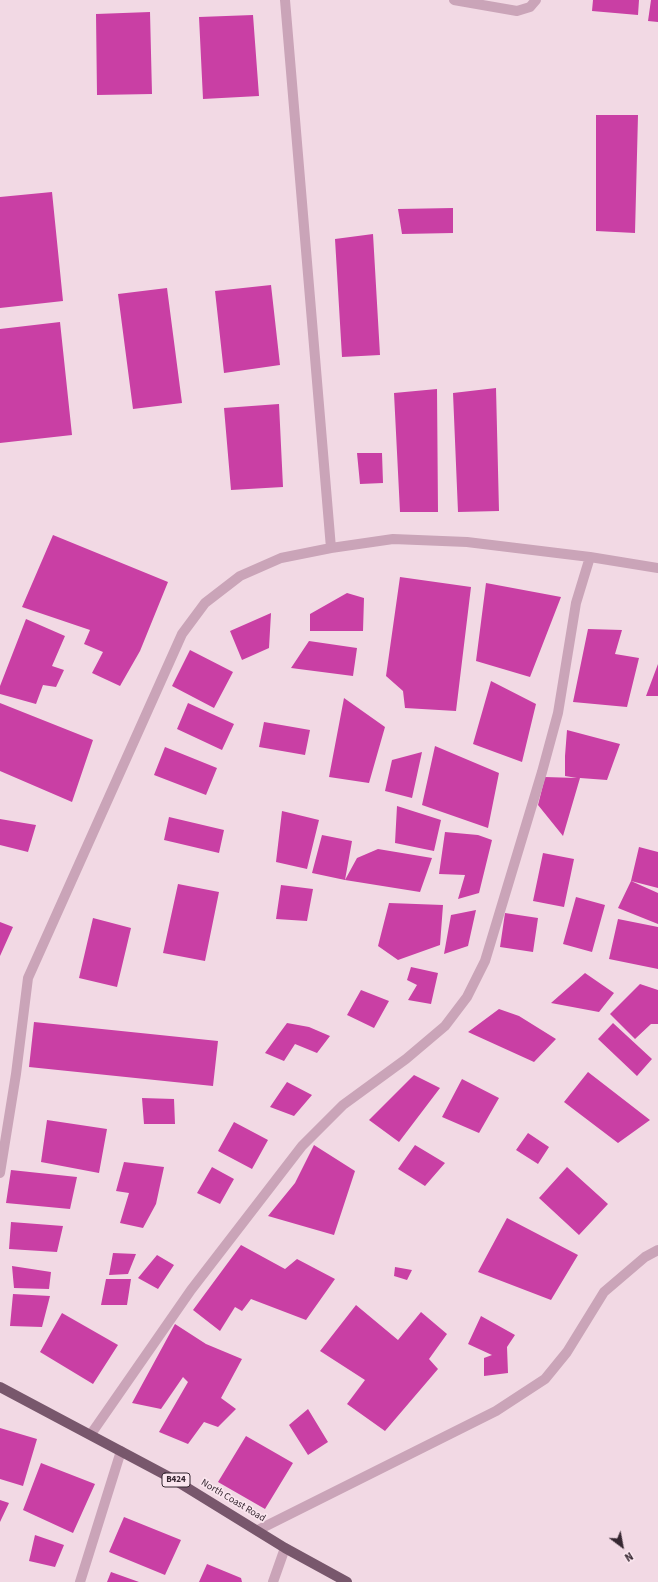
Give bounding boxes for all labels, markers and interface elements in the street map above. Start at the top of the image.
road number: B424 [162,1473,190,1487]
street label: North Coast Road [199,1477,267,1525]
north arrow [602,1526,642,1566]
text: N [622,1548,636,1565]

